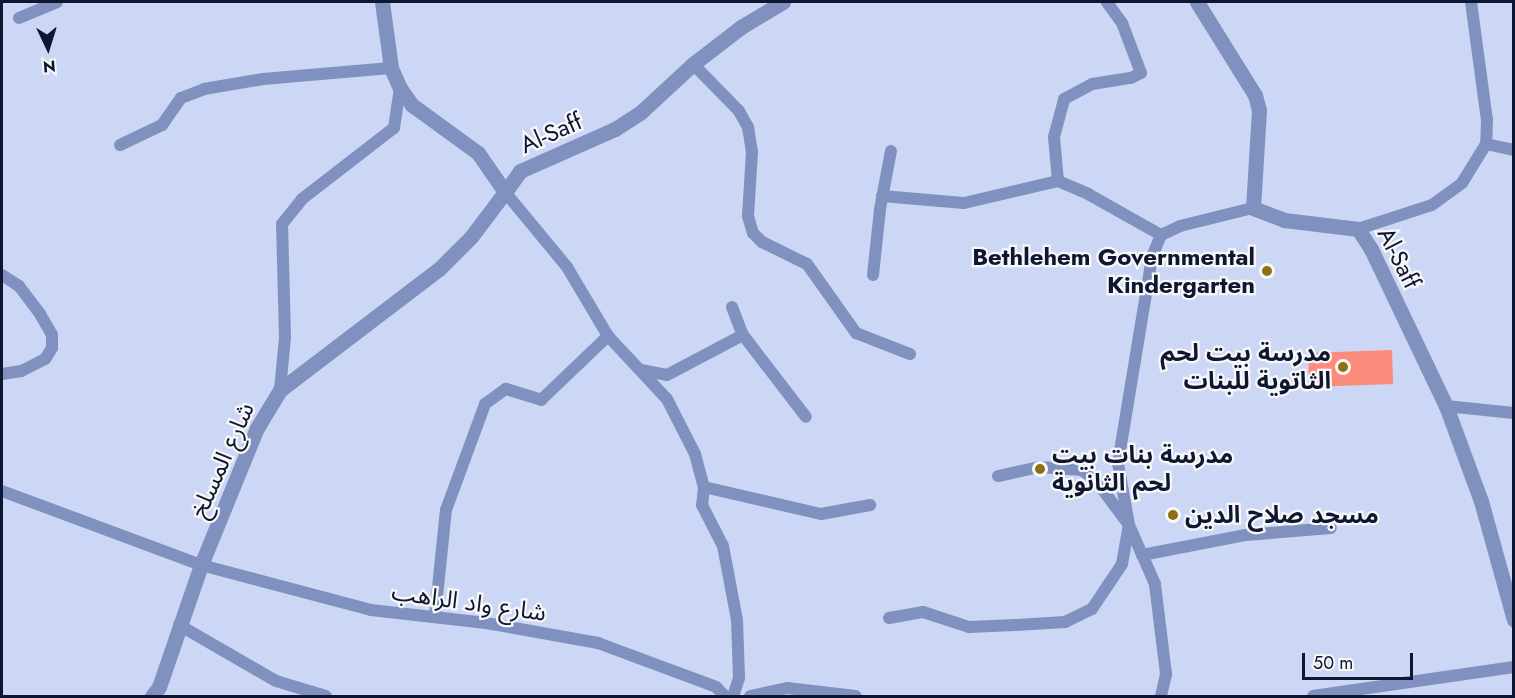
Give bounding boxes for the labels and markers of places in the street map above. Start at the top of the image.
place label: Bethlehem Governmental Kindergarten [972,243,1255,299]
marker: Bethlehem Governmental Kindergarten [1260,264,1274,278]
place label: مدرسة بيت لحم الثاتوية للبنات [1160,339,1331,395]
marker: مدرسة بيت لحم الثاتوية للبنات [1336,360,1350,374]
place label: مدرسة بنات بيت لحم الثانوية [1052,441,1233,497]
marker: مدرسة بنات بيت لحم الثانوية [1033,462,1047,476]
place label: مسجد صلاح الدين [1185,501,1379,529]
marker: مسجد صلاح الدين [1166,508,1180,522]

